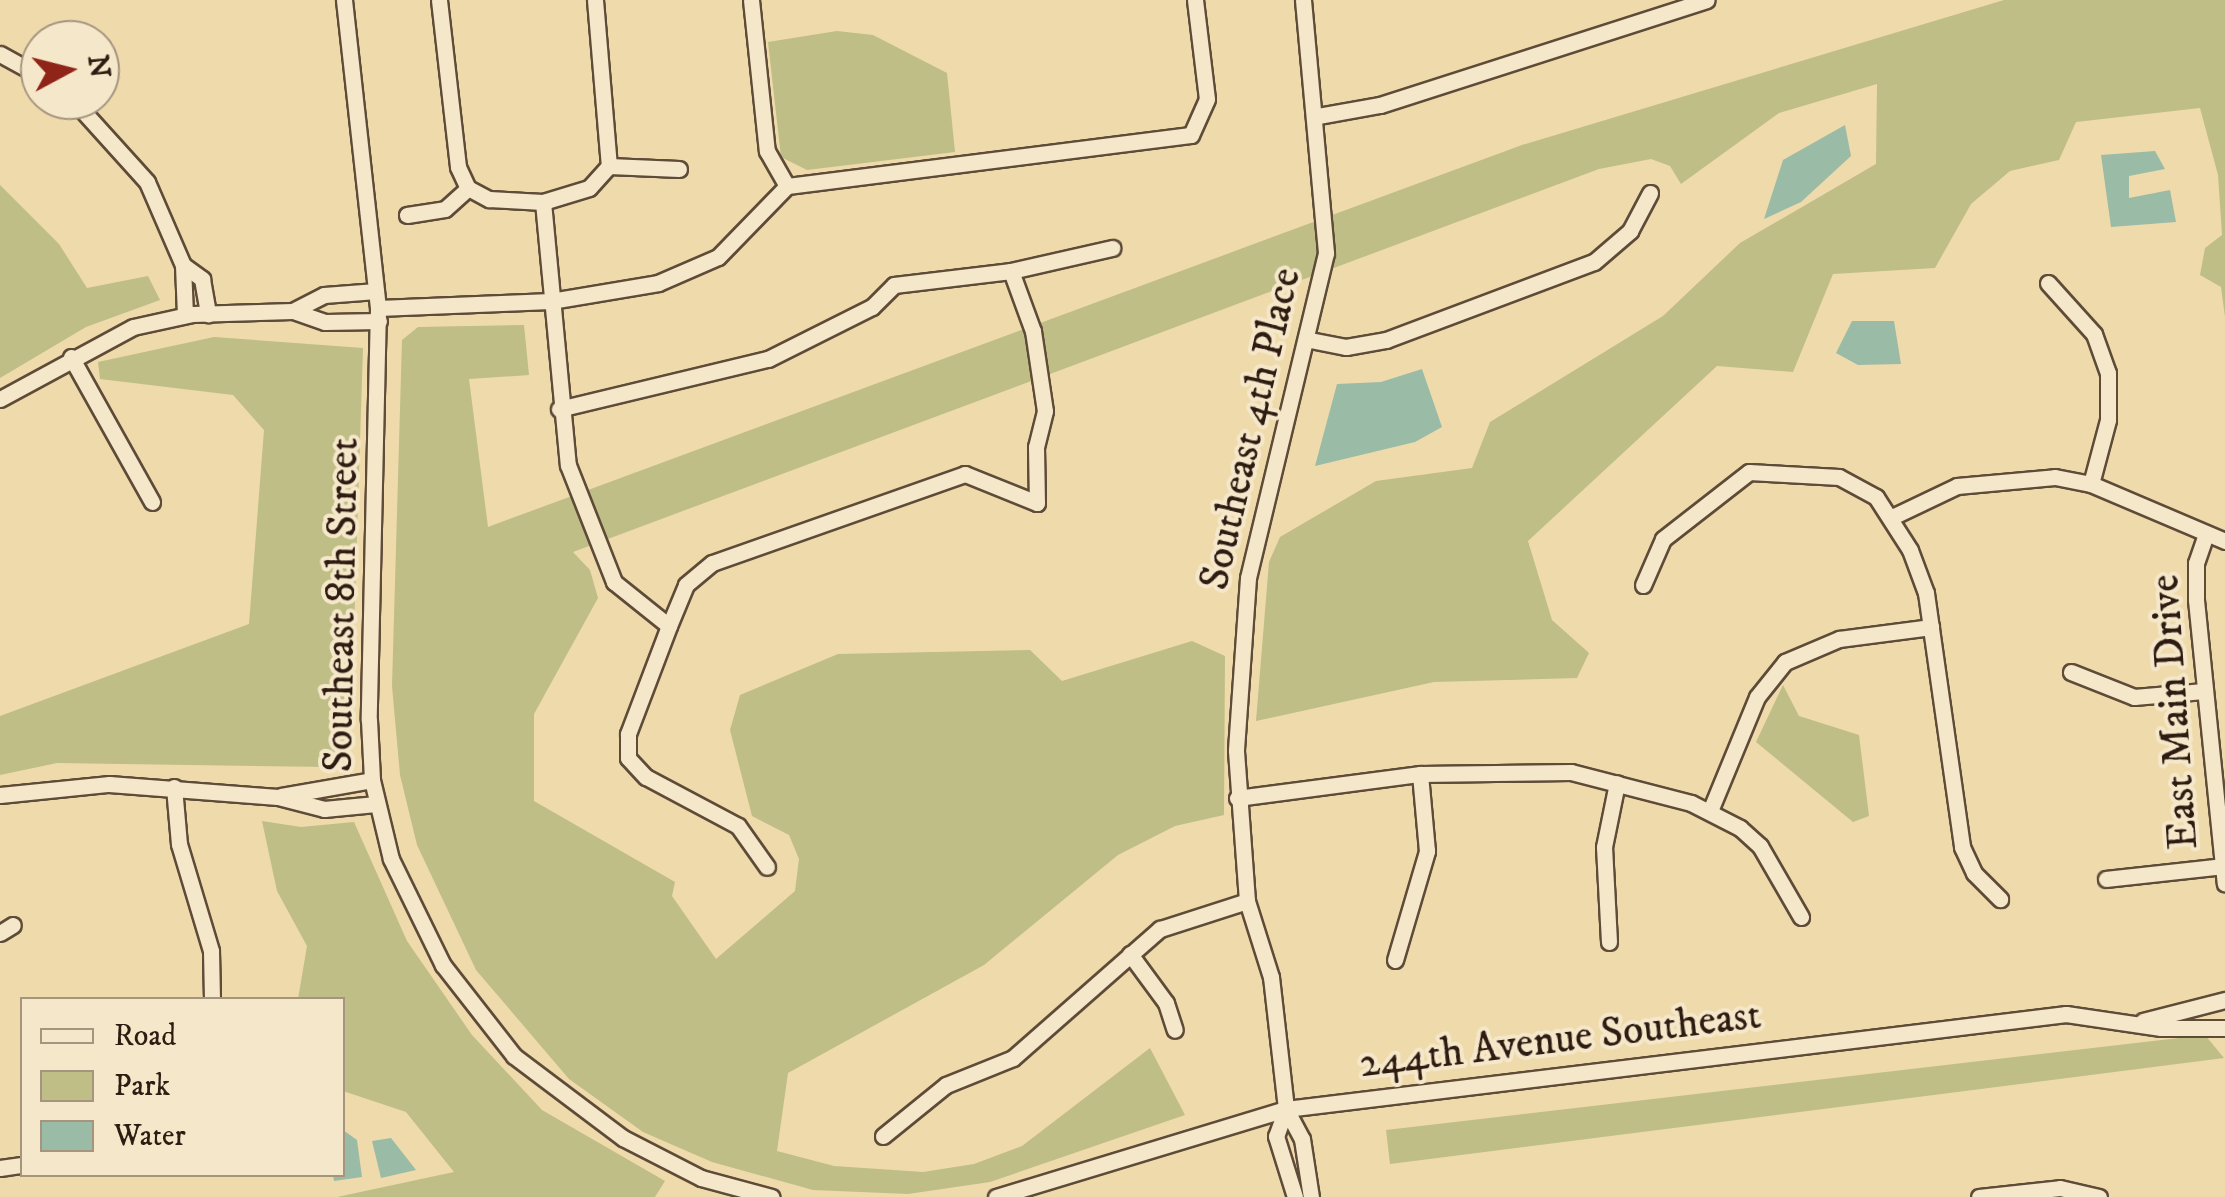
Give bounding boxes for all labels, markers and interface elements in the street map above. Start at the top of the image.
north arrow [20,20,120,120]
text: N [80,53,117,80]
street label: Southeast 4th Place [1189,263,1313,595]
street label: Southeast 8th Street [314,437,370,773]
street label: East Main Drive [2140,573,2210,851]
street label: 244th Avenue Southeast [1356,990,1764,1090]
legend [20,997,345,1177]
text: Road [114,1018,176,1055]
text: Park [114,1068,170,1105]
text: Water [114,1118,186,1155]

